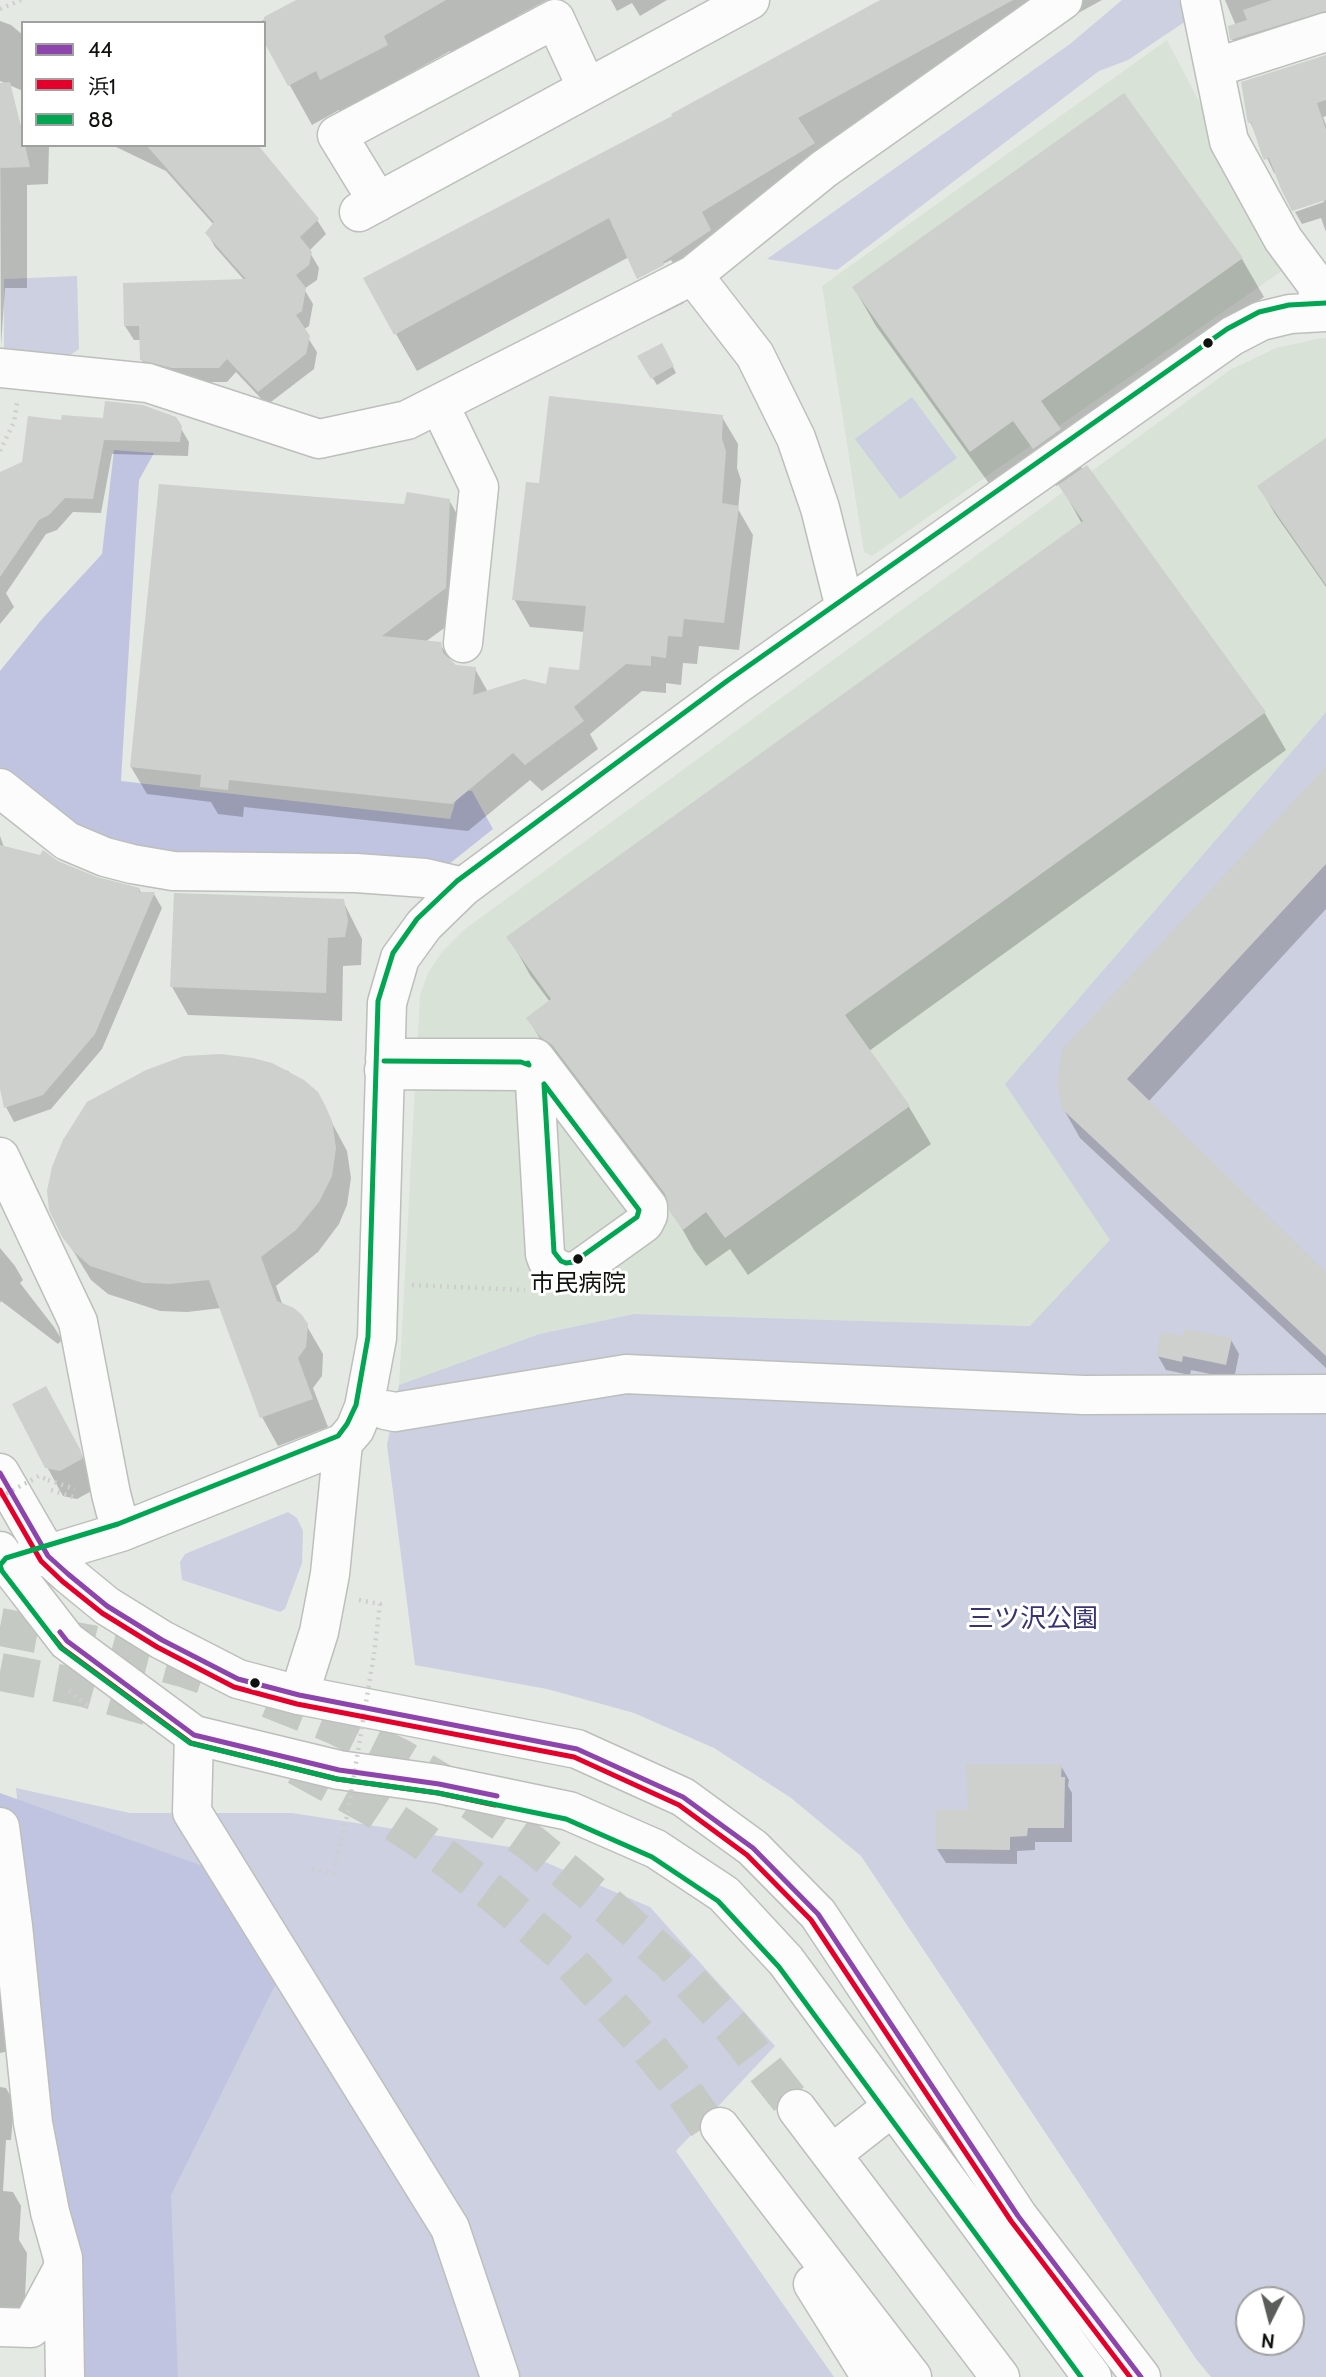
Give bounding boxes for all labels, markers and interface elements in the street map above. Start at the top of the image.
legend [21,21,266,147]
text: 44 [88,37,112,62]
text: 浜1 [88,74,116,99]
text: 88 [88,107,113,132]
unlabelled marker [1201,336,1215,350]
marker: 市民病院 [571,1252,585,1266]
place label: 市民病院 [530,1270,626,1298]
park label: 三ツ沢公園 [968,1603,1098,1635]
unlabelled marker [248,1676,262,1690]
north arrow [1235,2286,1305,2356]
text: N [1260,2328,1276,2353]

